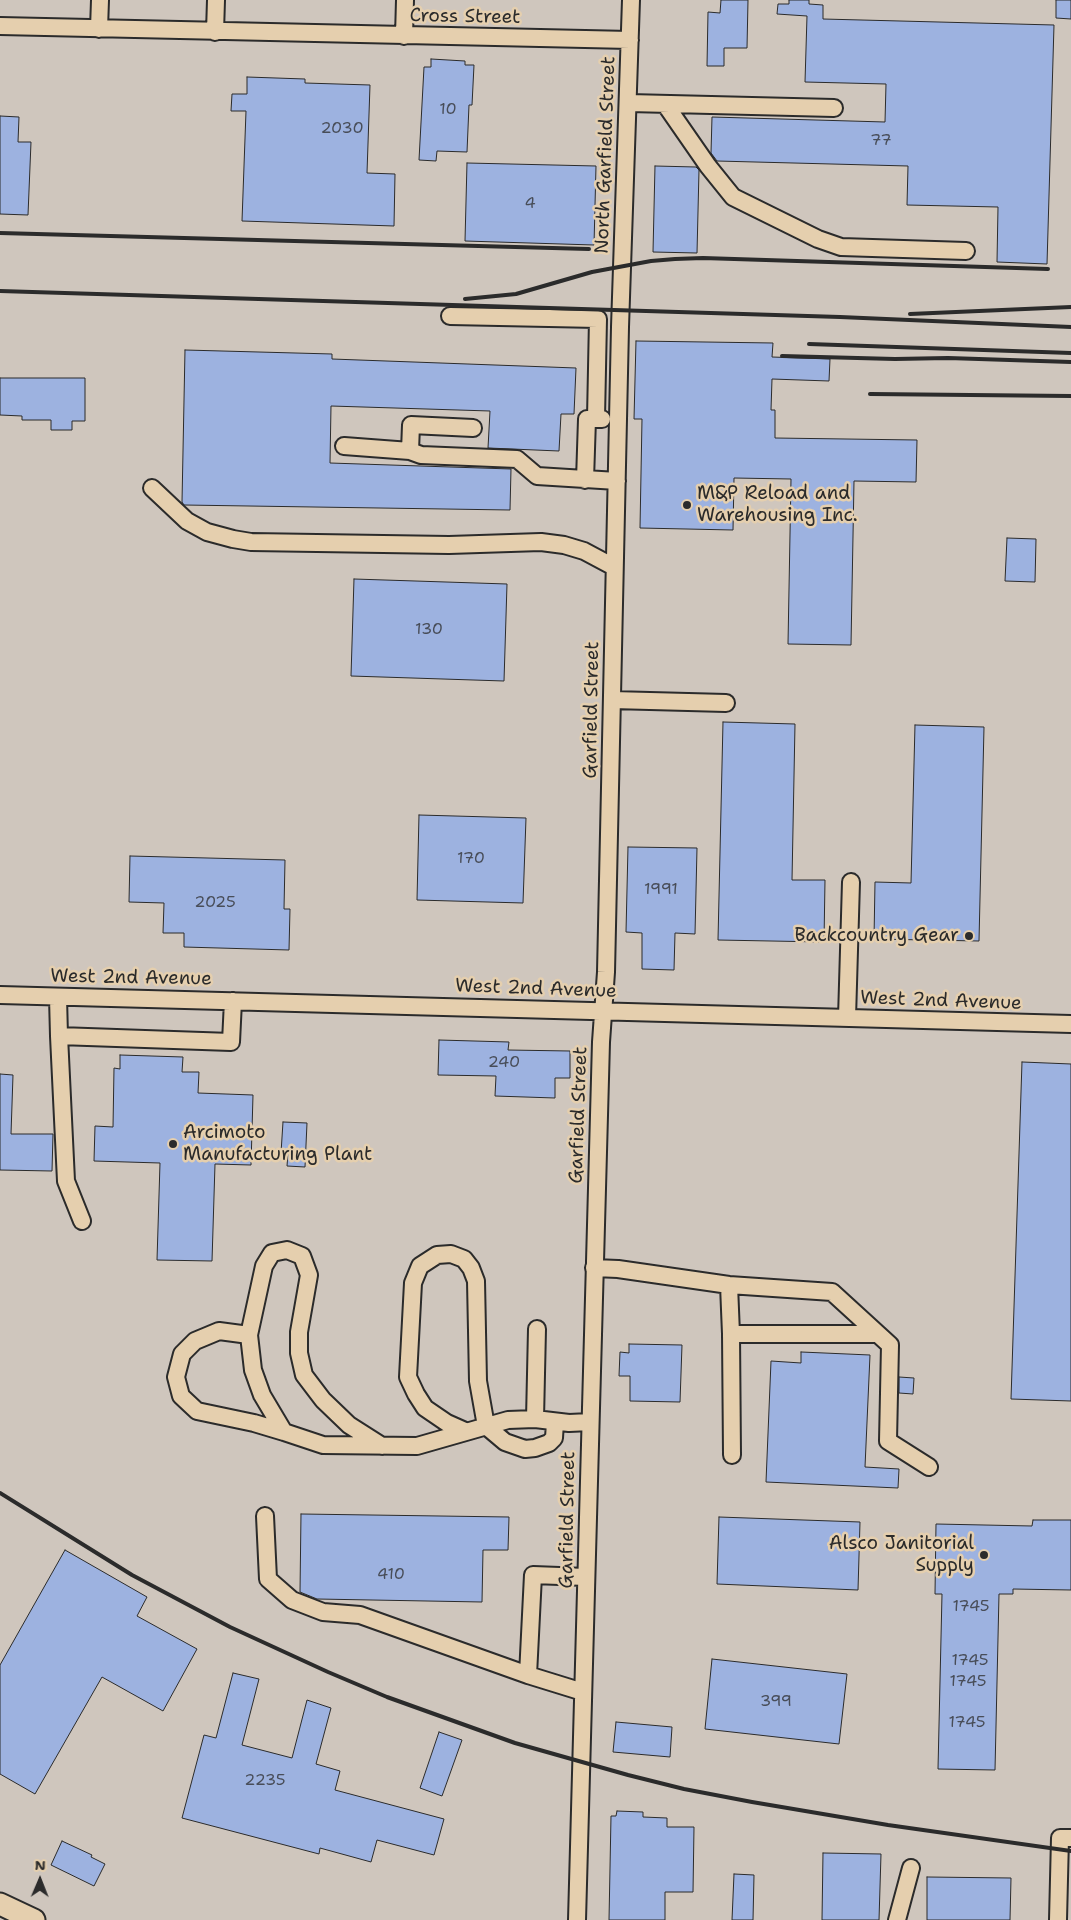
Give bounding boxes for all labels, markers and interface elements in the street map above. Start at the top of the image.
street label: Cross Street [409,5,521,29]
street label: North Garfield Street [591,56,621,254]
house number: 10 [439,100,457,120]
house number: 2030 [320,119,364,139]
house number: 77 [870,131,892,151]
house number: 4 [524,194,536,214]
place label: M&P Reload and Warehousing Inc. [697,483,858,527]
marker: M&P Reload and Warehousing Inc. [681,499,693,511]
house number: 130 [415,620,443,640]
street label: Garfield Street [579,641,605,779]
house number: 170 [457,849,485,869]
house number: 1991 [644,880,678,900]
house number: 2025 [194,893,236,913]
place label: Backcountry Gear [795,925,959,947]
marker: Backcountry Gear [963,930,975,942]
street label: West 2nd Avenue [50,965,212,991]
street label: West 2nd Avenue [455,975,617,1003]
street label: West 2nd Avenue [860,987,1022,1015]
street label: Garfield Street [565,1046,593,1184]
house number: 240 [488,1053,520,1073]
place label: Arcimoto Manufacturing Plant [183,1122,372,1166]
marker: Arcimoto Manufacturing Plant [167,1138,179,1150]
street label: Garfield Street [555,1451,581,1589]
place label: Alsco Janitorial Supply [829,1533,974,1577]
marker: Alsco Janitorial Supply [978,1549,990,1561]
house number: 410 [377,1565,405,1585]
house number: 1745 [953,1597,989,1617]
house number: 1745 [952,1651,988,1671]
house number: 1745 [950,1672,986,1692]
house number: 399 [760,1692,792,1712]
house number: 1745 [949,1713,985,1733]
house number: 2235 [244,1771,286,1791]
north arrow [15,1855,65,1905]
text: N [35,1856,46,1874]

